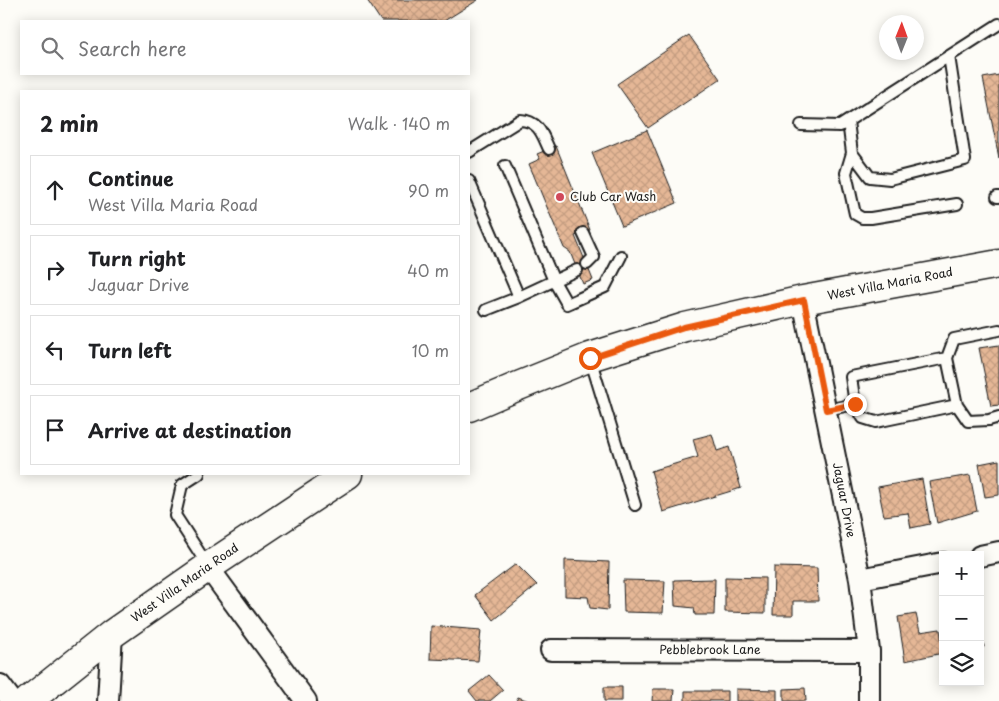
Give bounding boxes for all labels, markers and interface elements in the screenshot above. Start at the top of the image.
north arrow [879,15,924,60]
search box [20,20,470,75]
icon: search [38,34,66,62]
text: Search here [78,34,187,62]
text: 2 min [40,107,99,139]
text: Walk · 140 m [348,111,450,135]
text: Continue [88,164,174,192]
icon: ahead [41,176,69,204]
text: 90 m [408,178,449,202]
place label: Club Car Wash [570,187,656,205]
marker: Club Car Wash [554,191,566,203]
text: West Villa Maria Road [88,192,258,216]
text: Turn right [88,244,186,272]
icon: right [41,256,69,284]
text: 40 m [407,258,449,282]
street label: West Villa Maria Road [825,262,954,304]
text: Jaguar Drive [88,272,190,296]
icon: left [41,336,69,364]
text: Turn left [88,336,172,364]
text: 10 m [412,338,449,362]
route start [579,347,602,370]
route end [844,393,867,416]
icon: arrive [41,416,69,444]
text: Arrive at destination [88,416,292,444]
street label: Jaguar Drive [829,461,861,539]
street label: West Villa Maria Road [127,538,242,626]
map controls [939,551,984,686]
button: + [939,551,984,596]
button: − [939,596,984,641]
street label: Pebblebrook Lane [659,640,761,658]
button: layers [939,641,984,686]

